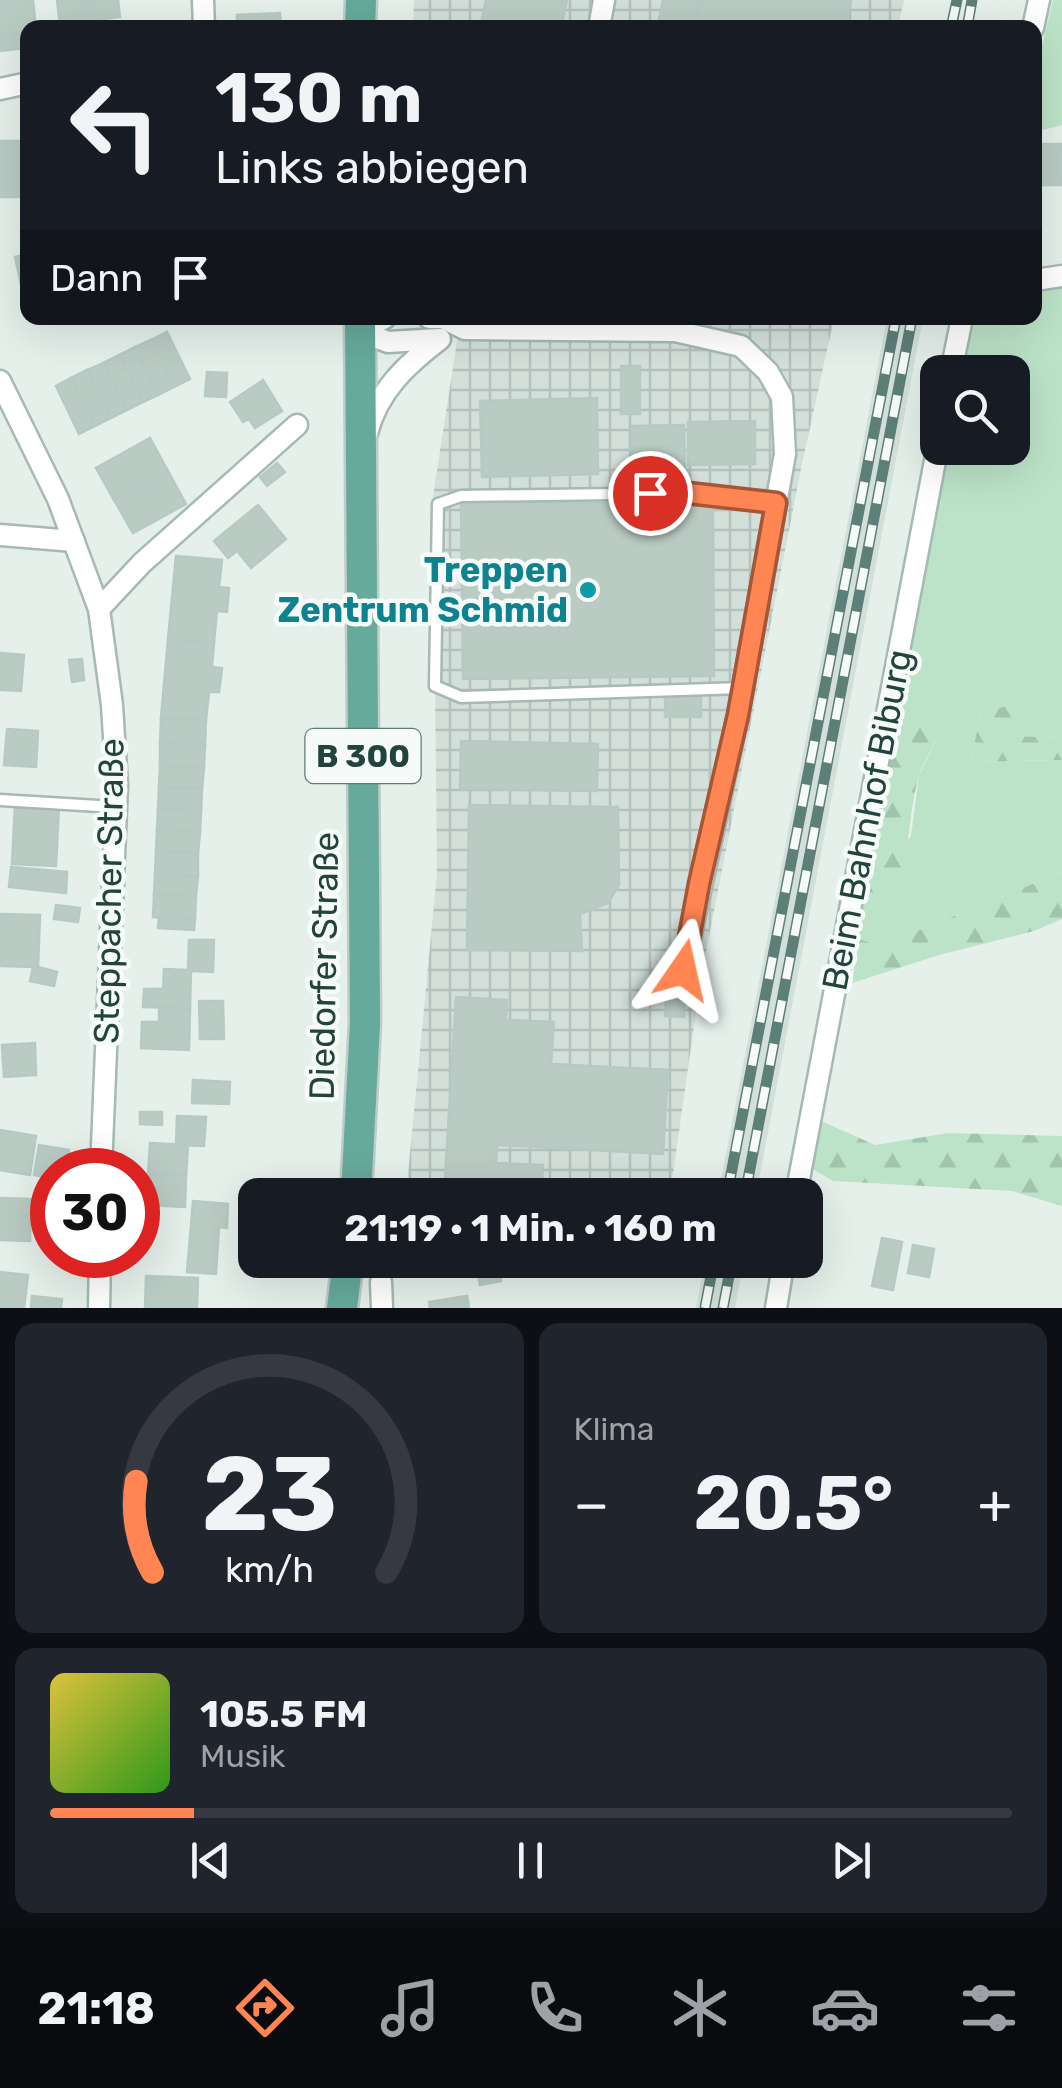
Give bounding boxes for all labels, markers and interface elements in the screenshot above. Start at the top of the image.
text: 130 m [215,57,423,140]
icon: left [50,60,180,190]
text: Links abbiegen [215,141,529,194]
icon: arrive [163,250,218,305]
text: Dann [50,255,143,301]
map controls [920,355,1030,465]
button: search [920,355,1030,465]
pin [608,451,693,536]
icon: arrive [623,466,678,521]
place label: Treppen Zentrum Schmid [277,549,568,631]
marker: Treppen Zentrum Schmid [577,579,599,601]
street label: Beim Bahnhof Biburg [813,646,921,994]
road number: B 300 [306,729,420,783]
street label: Steppacher Straße [85,738,133,1044]
street label: Diedorfer Straße [301,832,347,1100]
position arrow [631,918,735,1022]
speed limit sign: 30 [30,1148,160,1278]
text: 21:19 · 1 Min. · 160 m [344,1205,717,1251]
text: Klima [574,1410,654,1448]
text: 23 [201,1433,337,1556]
text: 20.5° [694,1459,893,1548]
text: − [574,1472,609,1537]
text: + [978,1472,1012,1537]
text: km/h [225,1549,314,1591]
text: 105.5 FM [200,1691,368,1737]
text: Musik [200,1737,285,1775]
icon: previous [183,1833,238,1888]
icon: pause [503,1833,558,1888]
icon: next [824,1833,879,1888]
icon: directions [230,1973,300,2043]
icon: music [375,1973,445,2043]
icon: phone [520,1973,590,2043]
icon: climate [665,1973,735,2043]
icon: car [810,1973,880,2043]
icon: filters [954,1973,1024,2043]
text: 21:18 [37,1982,155,2035]

